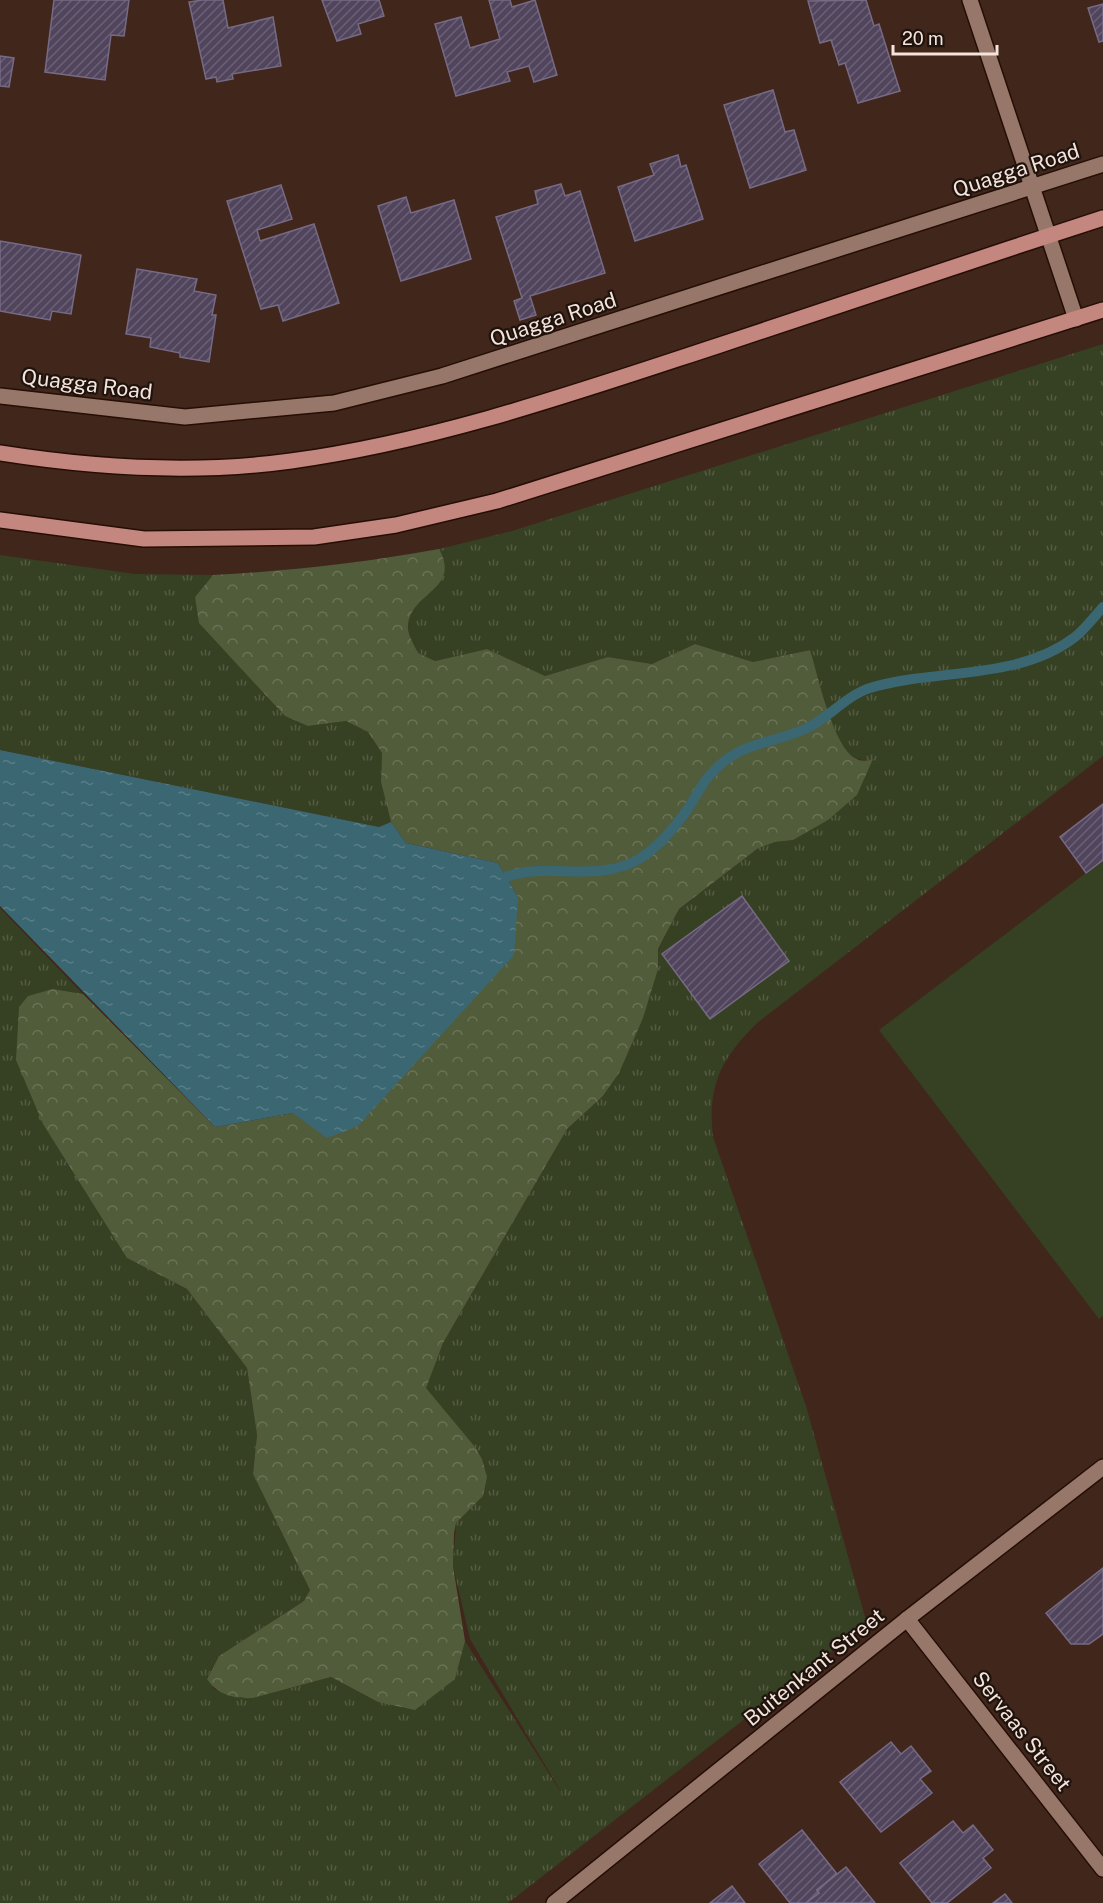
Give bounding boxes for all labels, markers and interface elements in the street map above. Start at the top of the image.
scale bar [893,18,996,56]
text: 20 m [902,28,944,49]
street label: Quagga Road [950,138,1082,202]
street label: Quagga Road [487,287,619,351]
street label: Quagga Road [20,364,154,404]
street label: Buitenkant Street [739,1603,889,1731]
street label: Servaas Street [968,1666,1076,1796]

